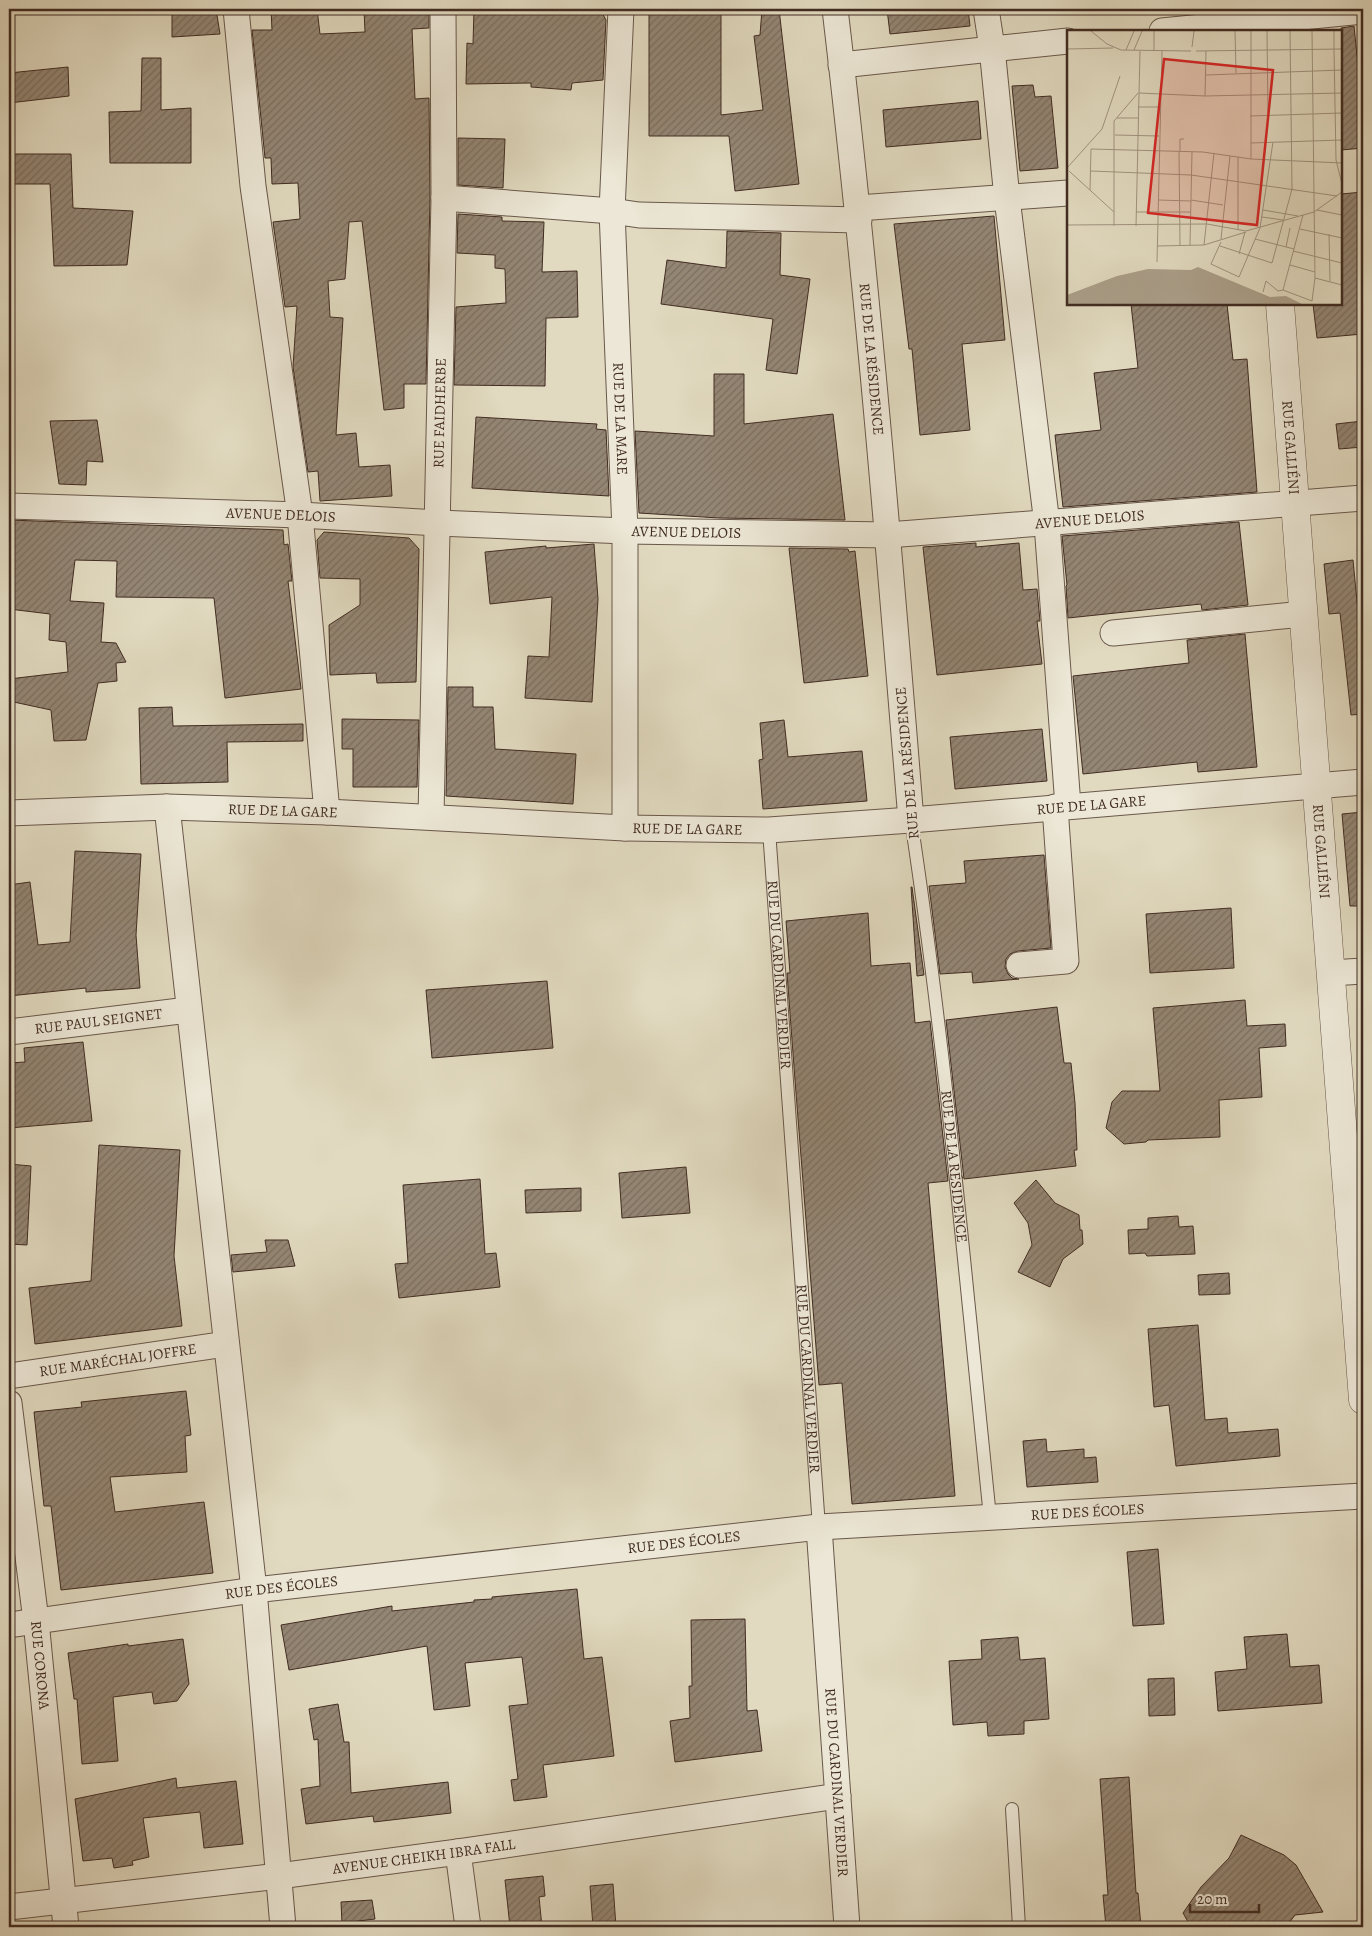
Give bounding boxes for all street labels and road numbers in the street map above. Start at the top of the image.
street label: RUE DE LA RÉSIDENCE [854,282,889,436]
street label: RUE FAIDHERBE [428,358,451,468]
street label: RUE DE LA MARE [608,362,633,475]
street label: RUE GALLIÉNI [1277,400,1304,496]
street label: AVENUE DELOIS [225,503,336,527]
street label: AVENUE DELOIS [1033,505,1145,534]
street label: AVENUE DELOIS [630,521,742,543]
street label: RUE DE LA RÉSIDENCE [890,686,924,840]
street label: RUE DE LA GARE [1036,790,1147,819]
street label: RUE DE LA GARE [228,799,338,823]
street label: RUE GALLIÉNI [1308,803,1335,899]
street label: RUE DE LA GARE [632,818,742,840]
street label: RUE DU CARDINAL VERDIER [763,880,796,1071]
street label: RUE PAUL SEIGNET [33,1003,164,1039]
street label: RUE DE LA RÉSIDENCE [936,1089,972,1243]
street label: RUE DU CARDINAL VERDIER [792,1284,825,1474]
street label: RUE MARÉCHAL JOFFRE [38,1338,198,1381]
street label: RUE DES ÉCOLES [1030,1498,1145,1525]
street label: RUE DES ÉCOLES [626,1526,741,1558]
street label: RUE DES ÉCOLES [224,1571,339,1604]
street label: RUE CORONA [26,1620,55,1711]
street label: RUE DU CARDINAL VERDIER [820,1687,854,1878]
street label: AVENUE CHEIKH IBRA FALL [330,1834,517,1879]

